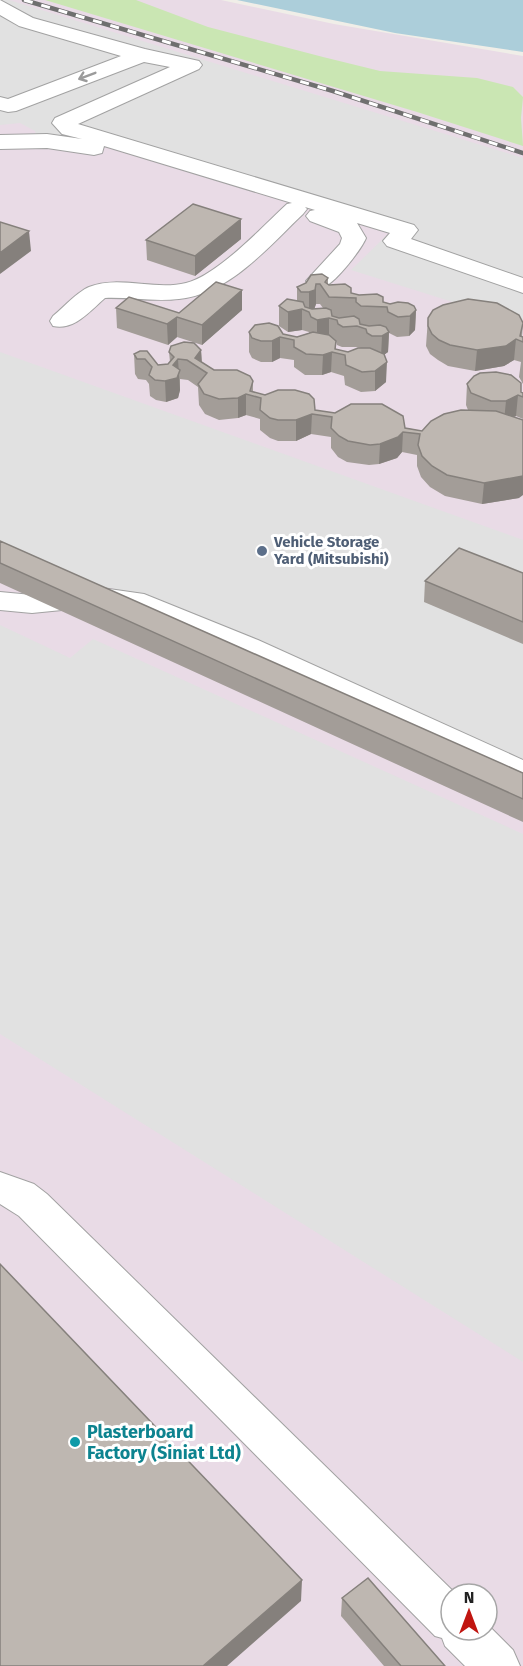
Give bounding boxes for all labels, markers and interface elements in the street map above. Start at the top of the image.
one-way arrow [79,71,97,82]
place label: Vehicle Storage Yard (Mitsubishi) [273,533,389,568]
marker: Vehicle Storage Yard (Mitsubishi) [255,544,269,558]
place label: Plasterboard Factory (Siniat Ltd) [87,1421,241,1464]
marker: Plasterboard Factory (Siniat Ltd) [68,1435,82,1449]
north arrow [439,1582,499,1642]
text: N [464,1588,474,1607]

